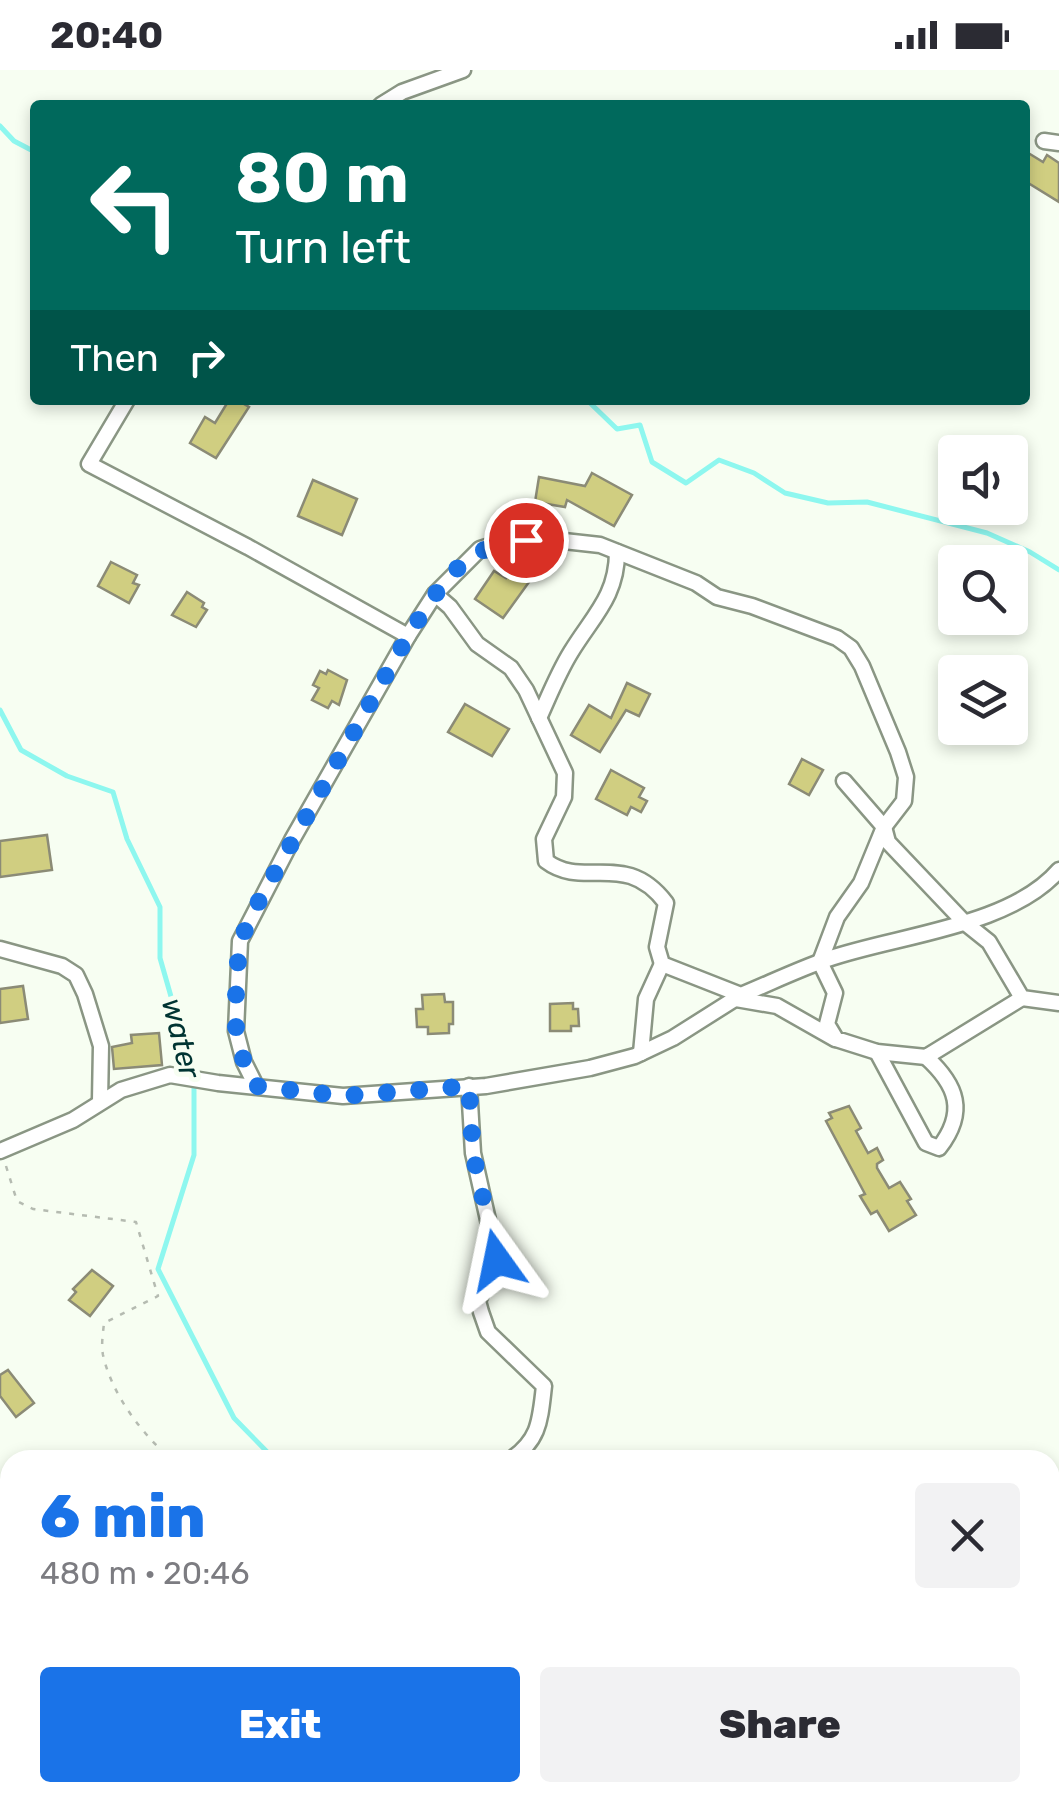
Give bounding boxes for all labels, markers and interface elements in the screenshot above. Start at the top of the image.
text: 20:40 [50,12,163,58]
text: 80 m [235,137,409,220]
icon: left [70,140,200,270]
text: Turn left [235,221,411,274]
icon: right [179,330,234,385]
text: Then [70,335,159,381]
map controls [938,435,1028,745]
button: sound [938,435,1028,525]
pin [484,498,569,583]
icon: arrive [499,513,554,568]
button: search [938,545,1028,635]
button: layers [938,655,1028,745]
water label: water [154,994,209,1083]
position arrow [445,1208,549,1312]
text: 6 min [40,1481,206,1552]
button: close [915,1483,1020,1588]
text: 480 m · 20:46 [40,1554,250,1592]
button: Exit [40,1667,520,1782]
button: Share [540,1667,1020,1782]

